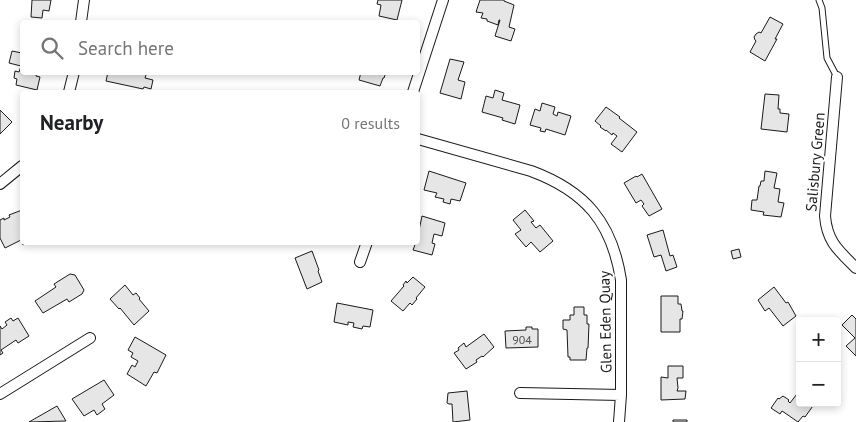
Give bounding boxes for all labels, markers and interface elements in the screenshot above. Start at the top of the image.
search box [20,20,420,75]
icon: search [38,34,66,62]
text: Search here [78,36,174,60]
text: Nearby [40,109,103,136]
street label: Salisbury Green [801,112,829,212]
text: 0 results [341,113,400,133]
street label: Glen Eden Quay [595,271,615,373]
map controls [796,317,841,407]
button: + [796,317,841,362]
house number: 904 [512,332,532,347]
button: − [796,362,841,407]

